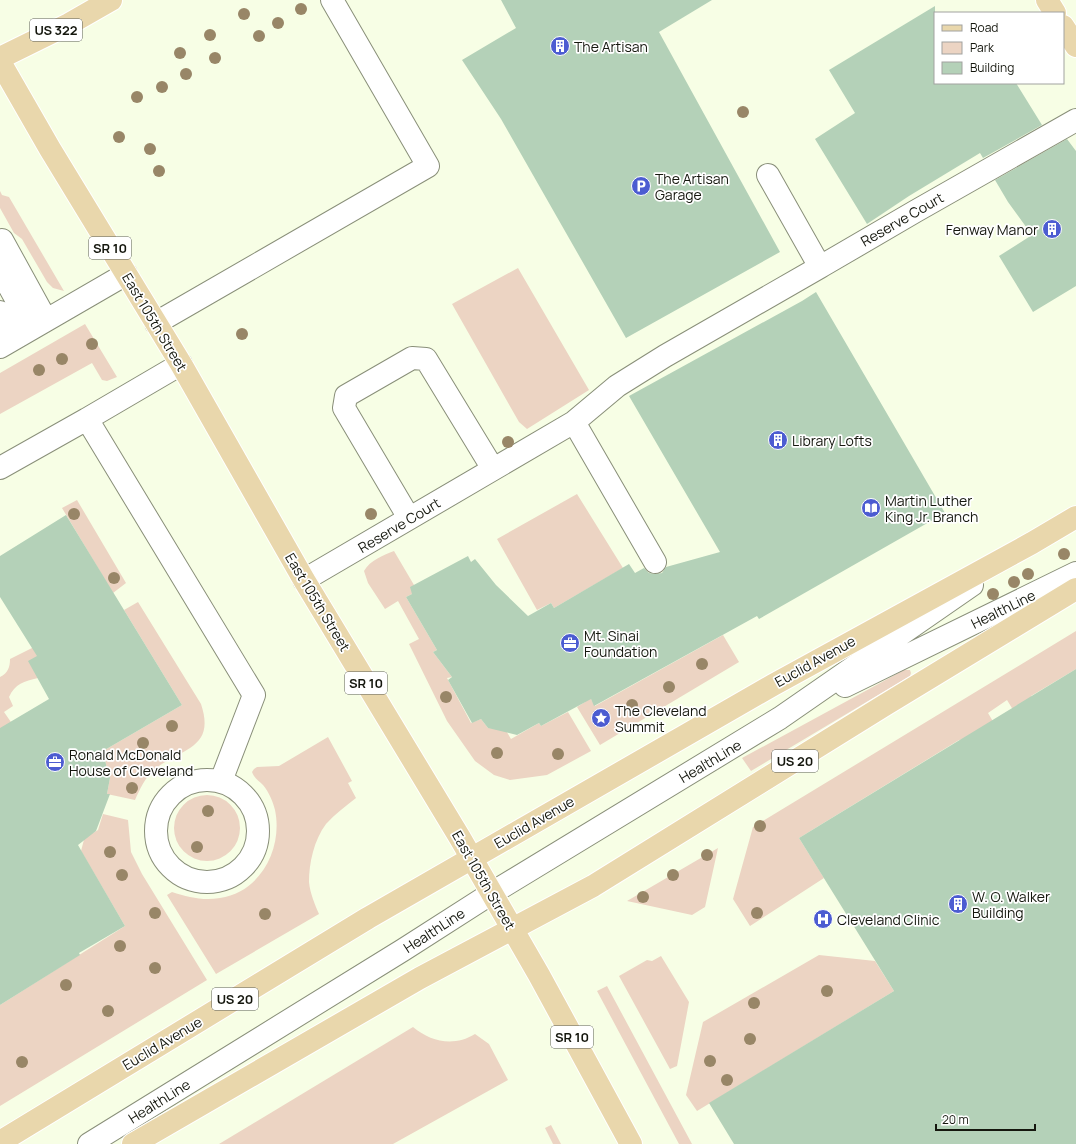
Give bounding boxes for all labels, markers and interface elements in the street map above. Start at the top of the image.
legend [934,12,1064,84]
road number: US 322 [30,19,82,41]
text: Road [970,19,998,36]
building icon: The Artisan [549,35,571,57]
place label: The Artisan [574,37,648,56]
text: Park [970,39,995,56]
text: Building [970,59,1014,76]
place label: The Artisan Garage [655,169,729,204]
parking icon: The Artisan Garage [630,175,652,197]
street label: Reserve Court [857,187,947,250]
building icon: Fenway Manor [1041,218,1063,240]
place label: Fenway Manor [946,220,1038,239]
road number: SR 10 [89,237,131,259]
street label: East 105th Street [118,269,192,375]
building icon: Library Lofts [767,429,789,451]
place label: Library Lofts [792,431,872,450]
place label: Martin Luther King Jr. Branch [885,491,978,526]
street label: Reserve Court [354,493,444,557]
library icon: Martin Luther King Jr. Branch [860,497,882,519]
street label: East 105th Street [281,549,355,655]
street label: HealthLine [968,585,1038,633]
place label: Mt. Sinai Foundation [584,626,657,661]
street label: Euclid Avenue [771,631,859,691]
office icon: Mt. Sinai Foundation [559,632,581,654]
road number: SR 10 [345,672,387,694]
place label: The Cleveland Summit [615,701,706,736]
place icon: The Cleveland Summit [590,707,612,729]
street label: HealthLine [675,735,745,787]
place label: Ronald McDonald House of Cleveland [69,745,193,780]
road number: US 20 [772,750,818,772]
office icon: Ronald McDonald House of Cleveland [44,751,66,773]
street label: Euclid Avenue [491,791,577,853]
street label: East 105th Street [448,827,520,933]
place label: W. O. Walker Building [972,887,1050,922]
building icon: W. O. Walker Building [947,893,969,915]
street label: HealthLine [400,903,468,957]
hospital icon: Cleveland Clinic [812,908,834,930]
place label: Cleveland Clinic [837,910,940,929]
road number: US 20 [212,988,258,1010]
street label: Euclid Avenue [119,1012,205,1074]
road number: SR 10 [551,1026,593,1048]
street label: HealthLine [125,1075,193,1127]
scale bar [936,1106,1035,1132]
text: 20 m [942,1111,969,1128]

